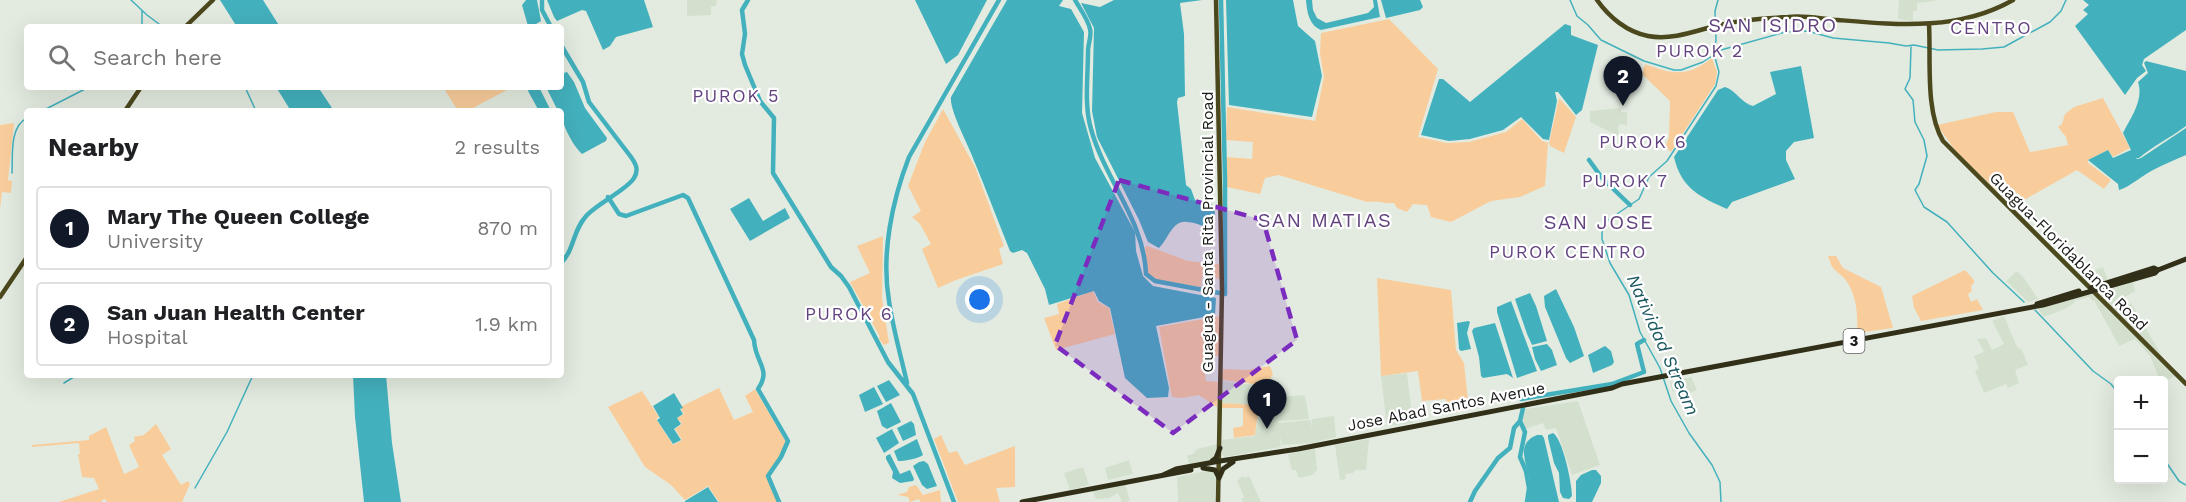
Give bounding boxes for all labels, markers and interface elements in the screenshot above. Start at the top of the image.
district label: SAN ISIDRO [1708,13,1838,37]
district label: CENTRO [1950,17,2032,38]
search box [24,24,564,90]
district label: PUROK 2 [1656,40,1744,61]
icon: search [45,41,78,74]
text: Search here [93,45,222,70]
pin: 2 [1604,57,1642,106]
district label: PUROK 5 [692,85,780,106]
street label: Guagua - Santa Rita Provincial Road [1198,91,1217,373]
district label: PUROK 6 [1599,131,1687,152]
text: Nearby [48,132,139,162]
text: 2 results [455,135,540,159]
street label: Guagua-Floridablanca Road [1986,168,2152,334]
district label: PUROK 7 [1582,170,1668,191]
text: Mary The Queen College [107,204,369,229]
district label: SAN MATIAS [1258,208,1392,232]
district label: SAN JOSE [1544,210,1654,234]
text: 1 [65,216,74,240]
text: 870 m [477,216,538,240]
text: University [107,229,203,253]
district label: PUROK CENTRO [1489,241,1647,262]
water label: Natividad Stream [1623,271,1704,419]
your location [965,285,994,314]
text: San Juan Health Center [107,300,365,325]
district label: PUROK 6 [805,303,893,324]
text: 2 [64,312,75,336]
text: 1.9 km [475,312,538,336]
text: Hospital [107,325,188,349]
road number: 3 [1844,329,1864,353]
map controls [2114,376,2168,484]
button: + [2114,376,2168,430]
street label: Jose Abad Santos Avenue [1346,378,1547,435]
pin: 1 [1248,380,1286,429]
button: − [2114,430,2168,484]

